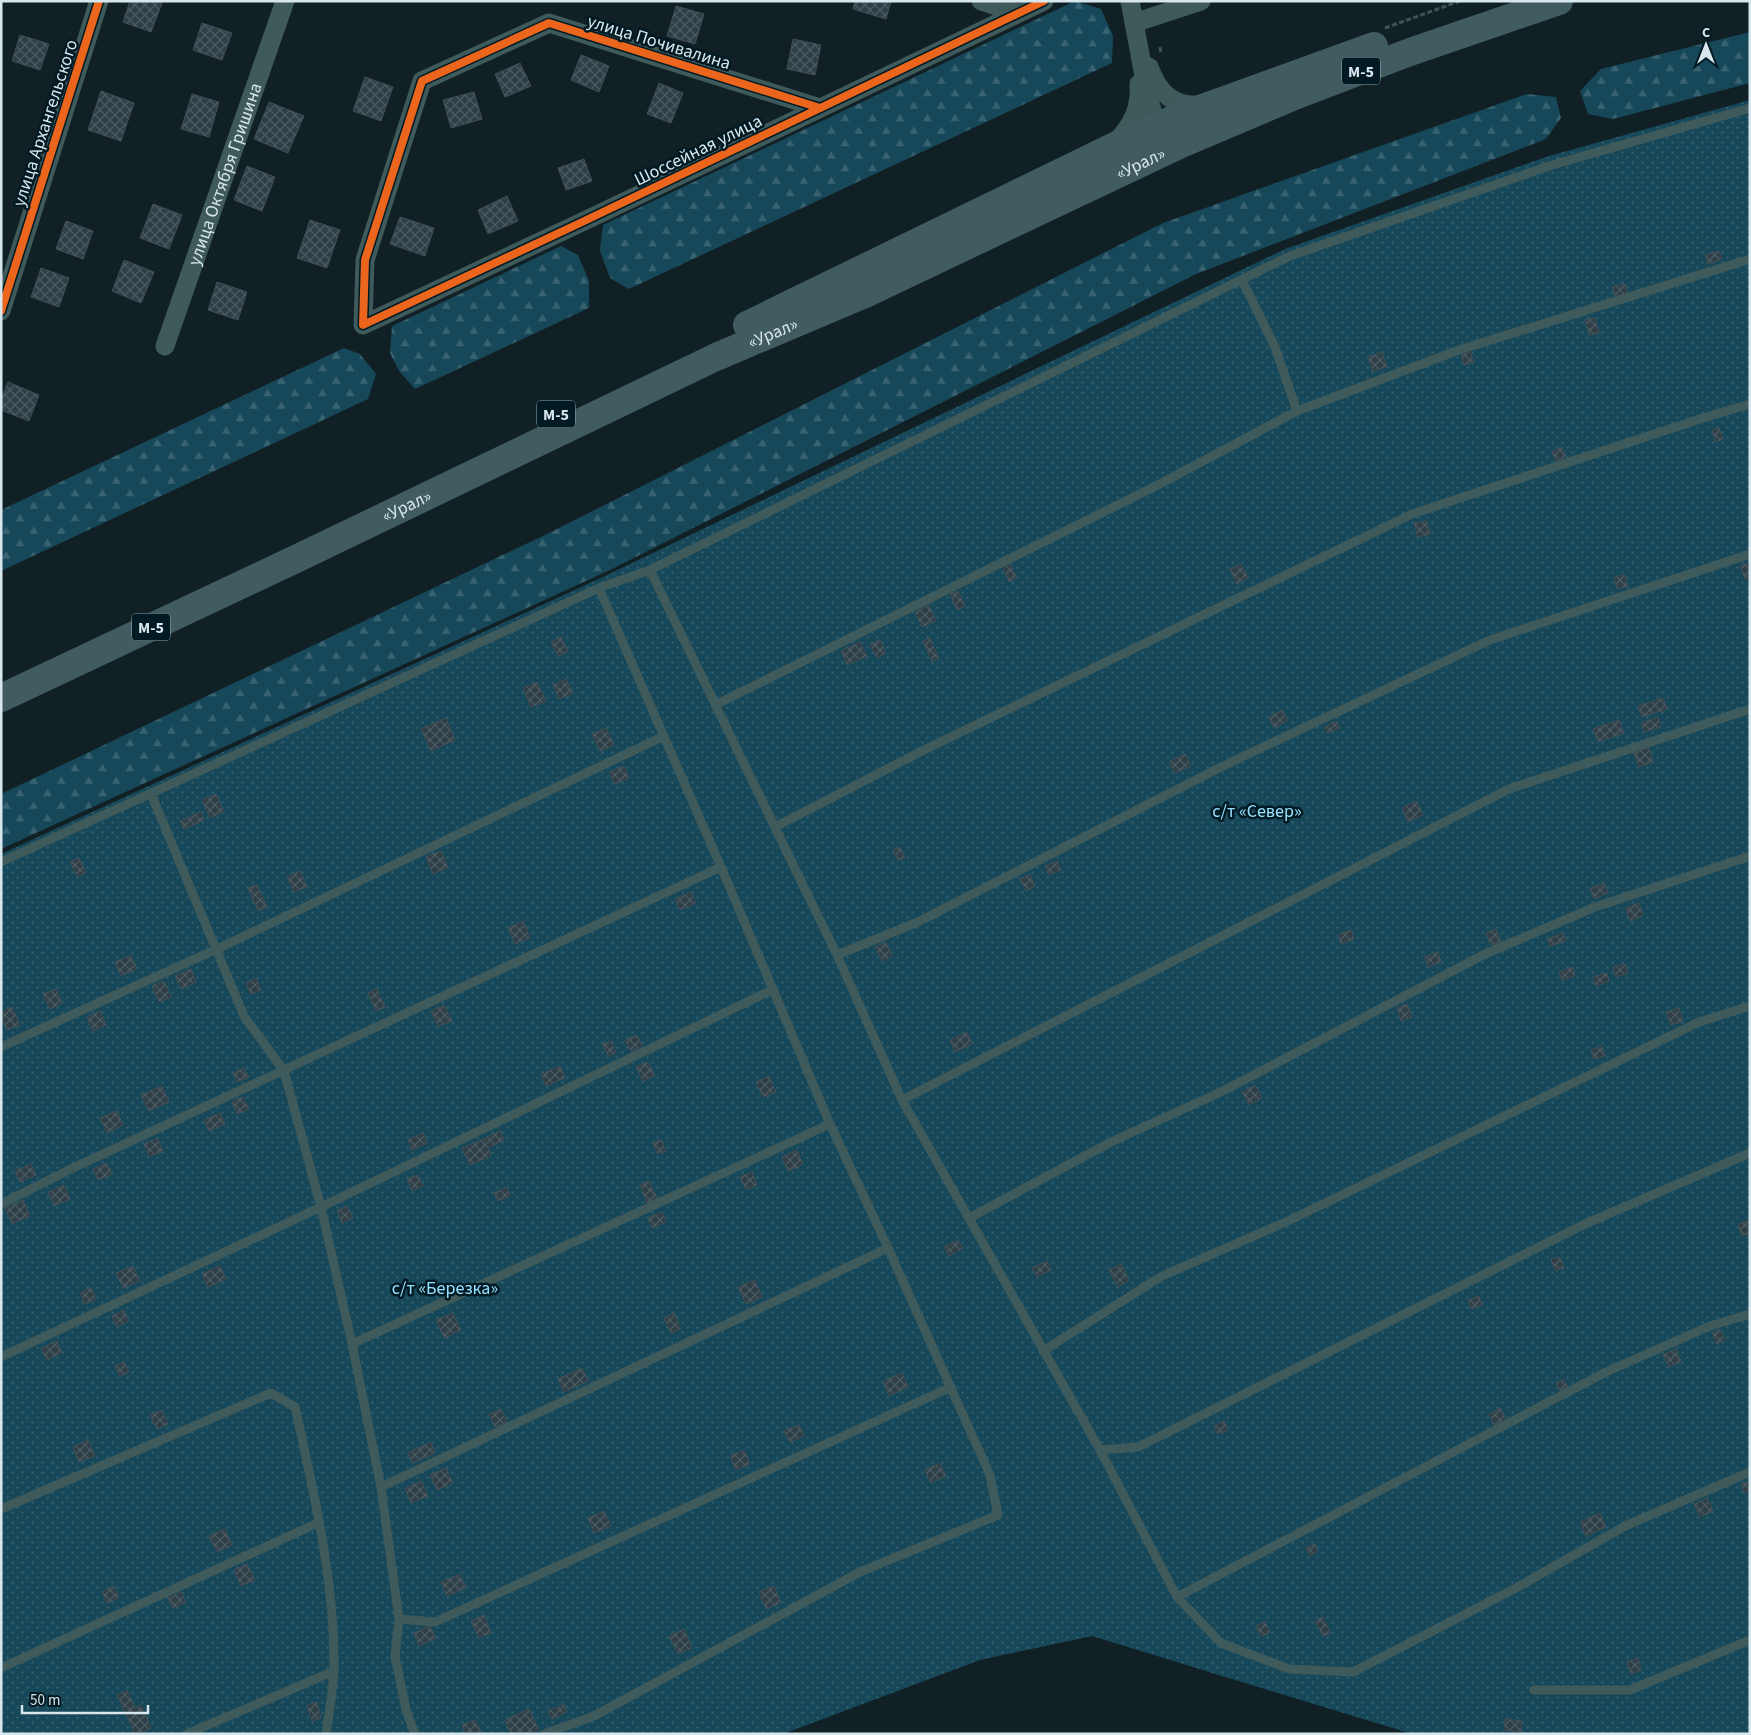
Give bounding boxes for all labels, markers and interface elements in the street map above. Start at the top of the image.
street label: улица Почивалина [584,9,734,76]
north arrow [1681,20,1731,70]
text: С [1702,23,1710,43]
street label: улица Архангельского [7,36,84,210]
road number: М-5 [1342,58,1380,84]
street label: улица Октября Гришина [182,80,269,269]
street label: Шоссейная улица [630,109,766,192]
street label: «Урал» [1112,141,1170,186]
street label: «Урал» [744,312,802,355]
road number: М-5 [537,400,575,428]
street label: «Урал» [378,484,436,529]
road number: М-5 [132,614,170,640]
park label: с/т «Север» [1212,799,1302,824]
park label: с/т «Березка» [392,1276,498,1301]
scale bar [22,1682,149,1714]
text: 50 m [30,1690,60,1711]

